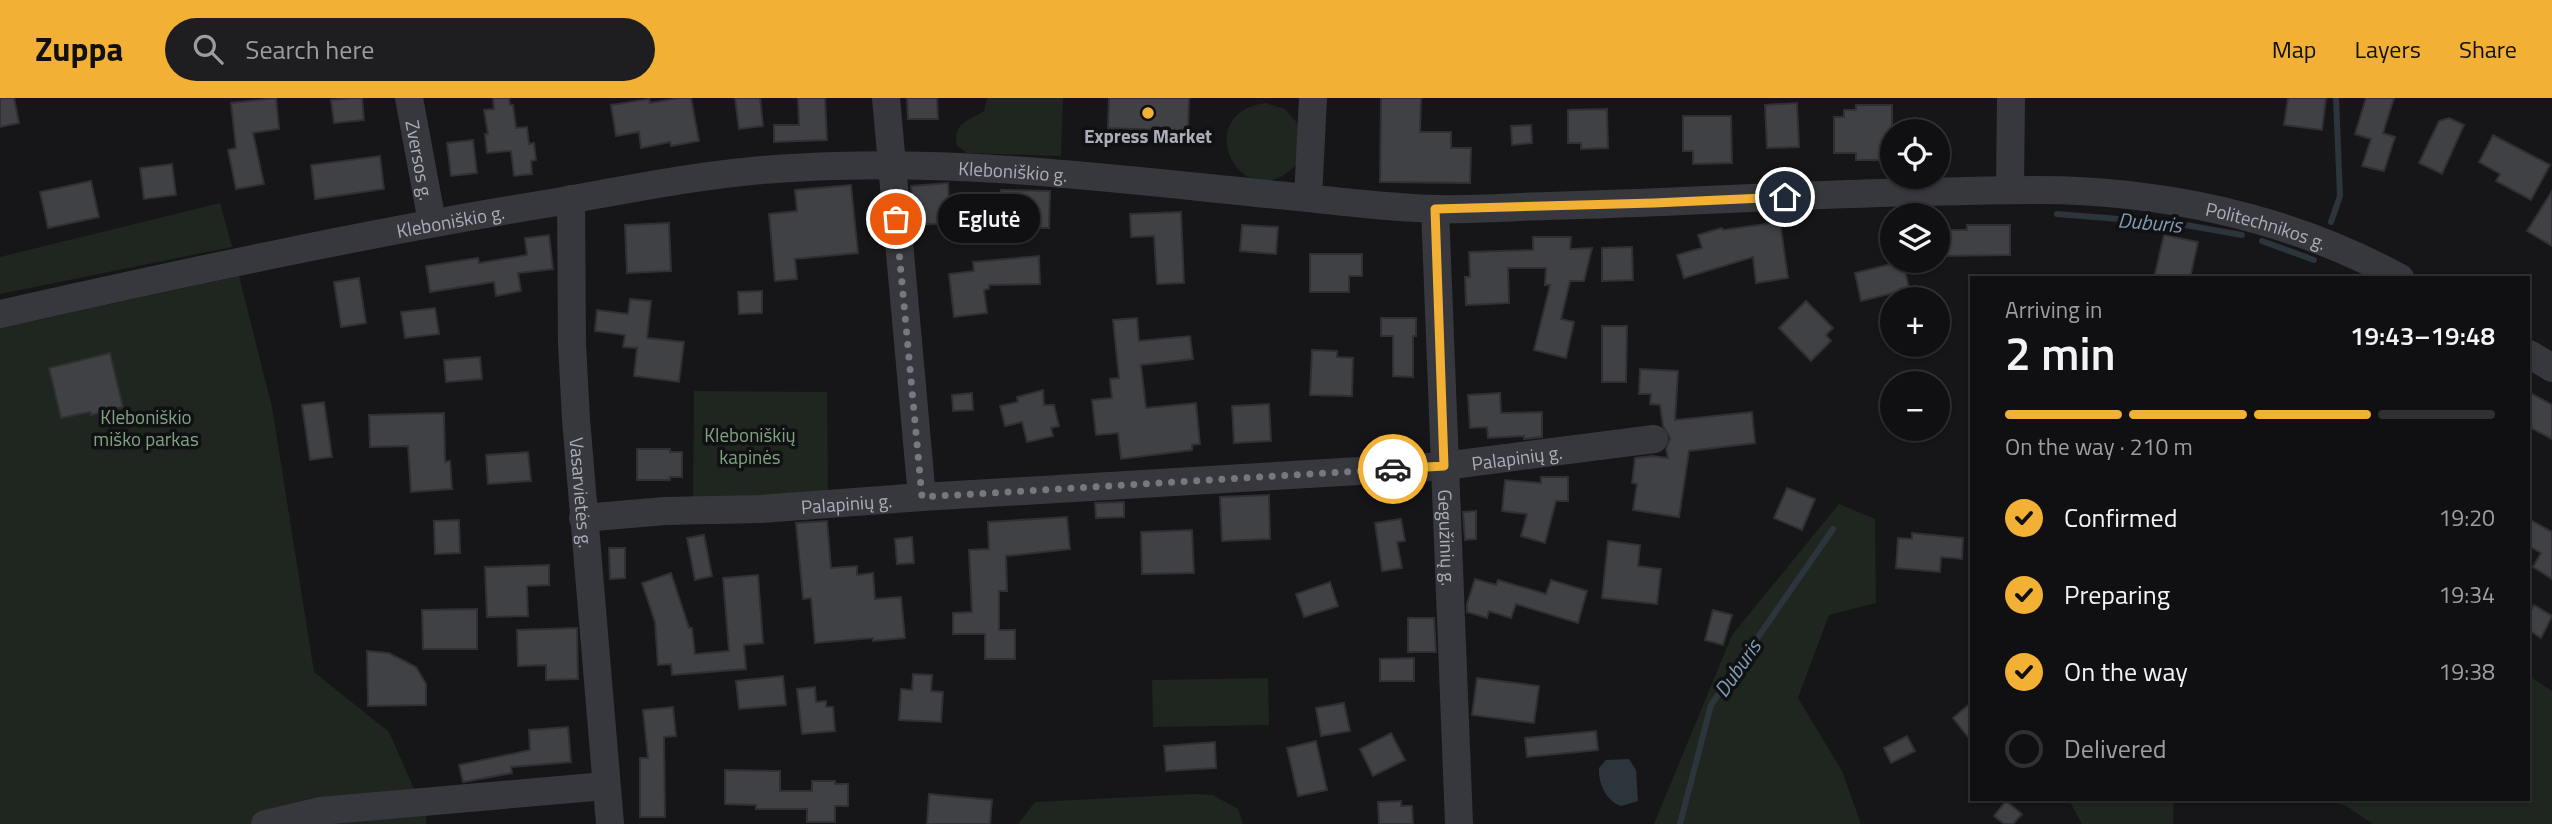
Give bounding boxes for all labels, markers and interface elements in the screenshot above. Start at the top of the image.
search box [165,18,655,81]
text: Zuppa [35,24,123,74]
icon: search [189,30,227,68]
text: Search here [245,30,374,69]
text: Map [2272,31,2317,67]
text: Layers [2355,31,2421,67]
text: Share [2459,31,2517,67]
marker: Express Market [1140,105,1156,121]
street label: Zversos g. [399,118,442,202]
map controls [1880,119,1950,441]
button: locate [1880,119,1950,189]
place label: Express Market [1084,121,1212,150]
street label: Kleboniškio g. [958,153,1069,189]
pin [1755,167,1815,227]
icon: home [1766,178,1804,216]
pin [866,189,926,249]
street label: Politechnikos g. [2203,193,2331,256]
callout: Eglutė [938,194,1040,244]
street label: Kleboniškio g. [394,197,507,245]
icon: bag [877,200,915,238]
text: Eglutė [958,201,1020,236]
button: layers [1880,203,1950,273]
water label: Duburis [2117,203,2185,241]
button: + [1880,287,1950,357]
text: Arriving in [2005,292,2102,327]
text: 19:43–19:48 [2350,316,2495,355]
text: 2 min [2005,318,2116,388]
button: − [1880,371,1950,441]
park label: Kleboniškio miško parkas [93,402,199,453]
park label: Kleboniškių kapinės [704,420,796,471]
text: On the way · 210 m [2005,429,2193,464]
courier [1358,434,1428,504]
street label: Vasarvietės g. [563,436,601,549]
street label: Palapinių g. [1470,436,1564,477]
icon: car [1374,450,1412,488]
street label: Palapinių g. [800,485,893,520]
street label: Gegužinių g. [1431,489,1464,587]
text: Confirmed [2064,498,2178,537]
icon: check [2005,499,2043,537]
text: 19:20 [2438,500,2495,535]
text: Preparing [2064,575,2170,614]
icon: check [2005,576,2043,614]
text: 19:34 [2438,577,2495,612]
water label: Duburis [1706,631,1770,703]
text: On the way [2064,652,2188,691]
icon: check [2005,653,2043,691]
text: 19:38 [2438,654,2495,689]
text: Delivered [2064,729,2167,768]

